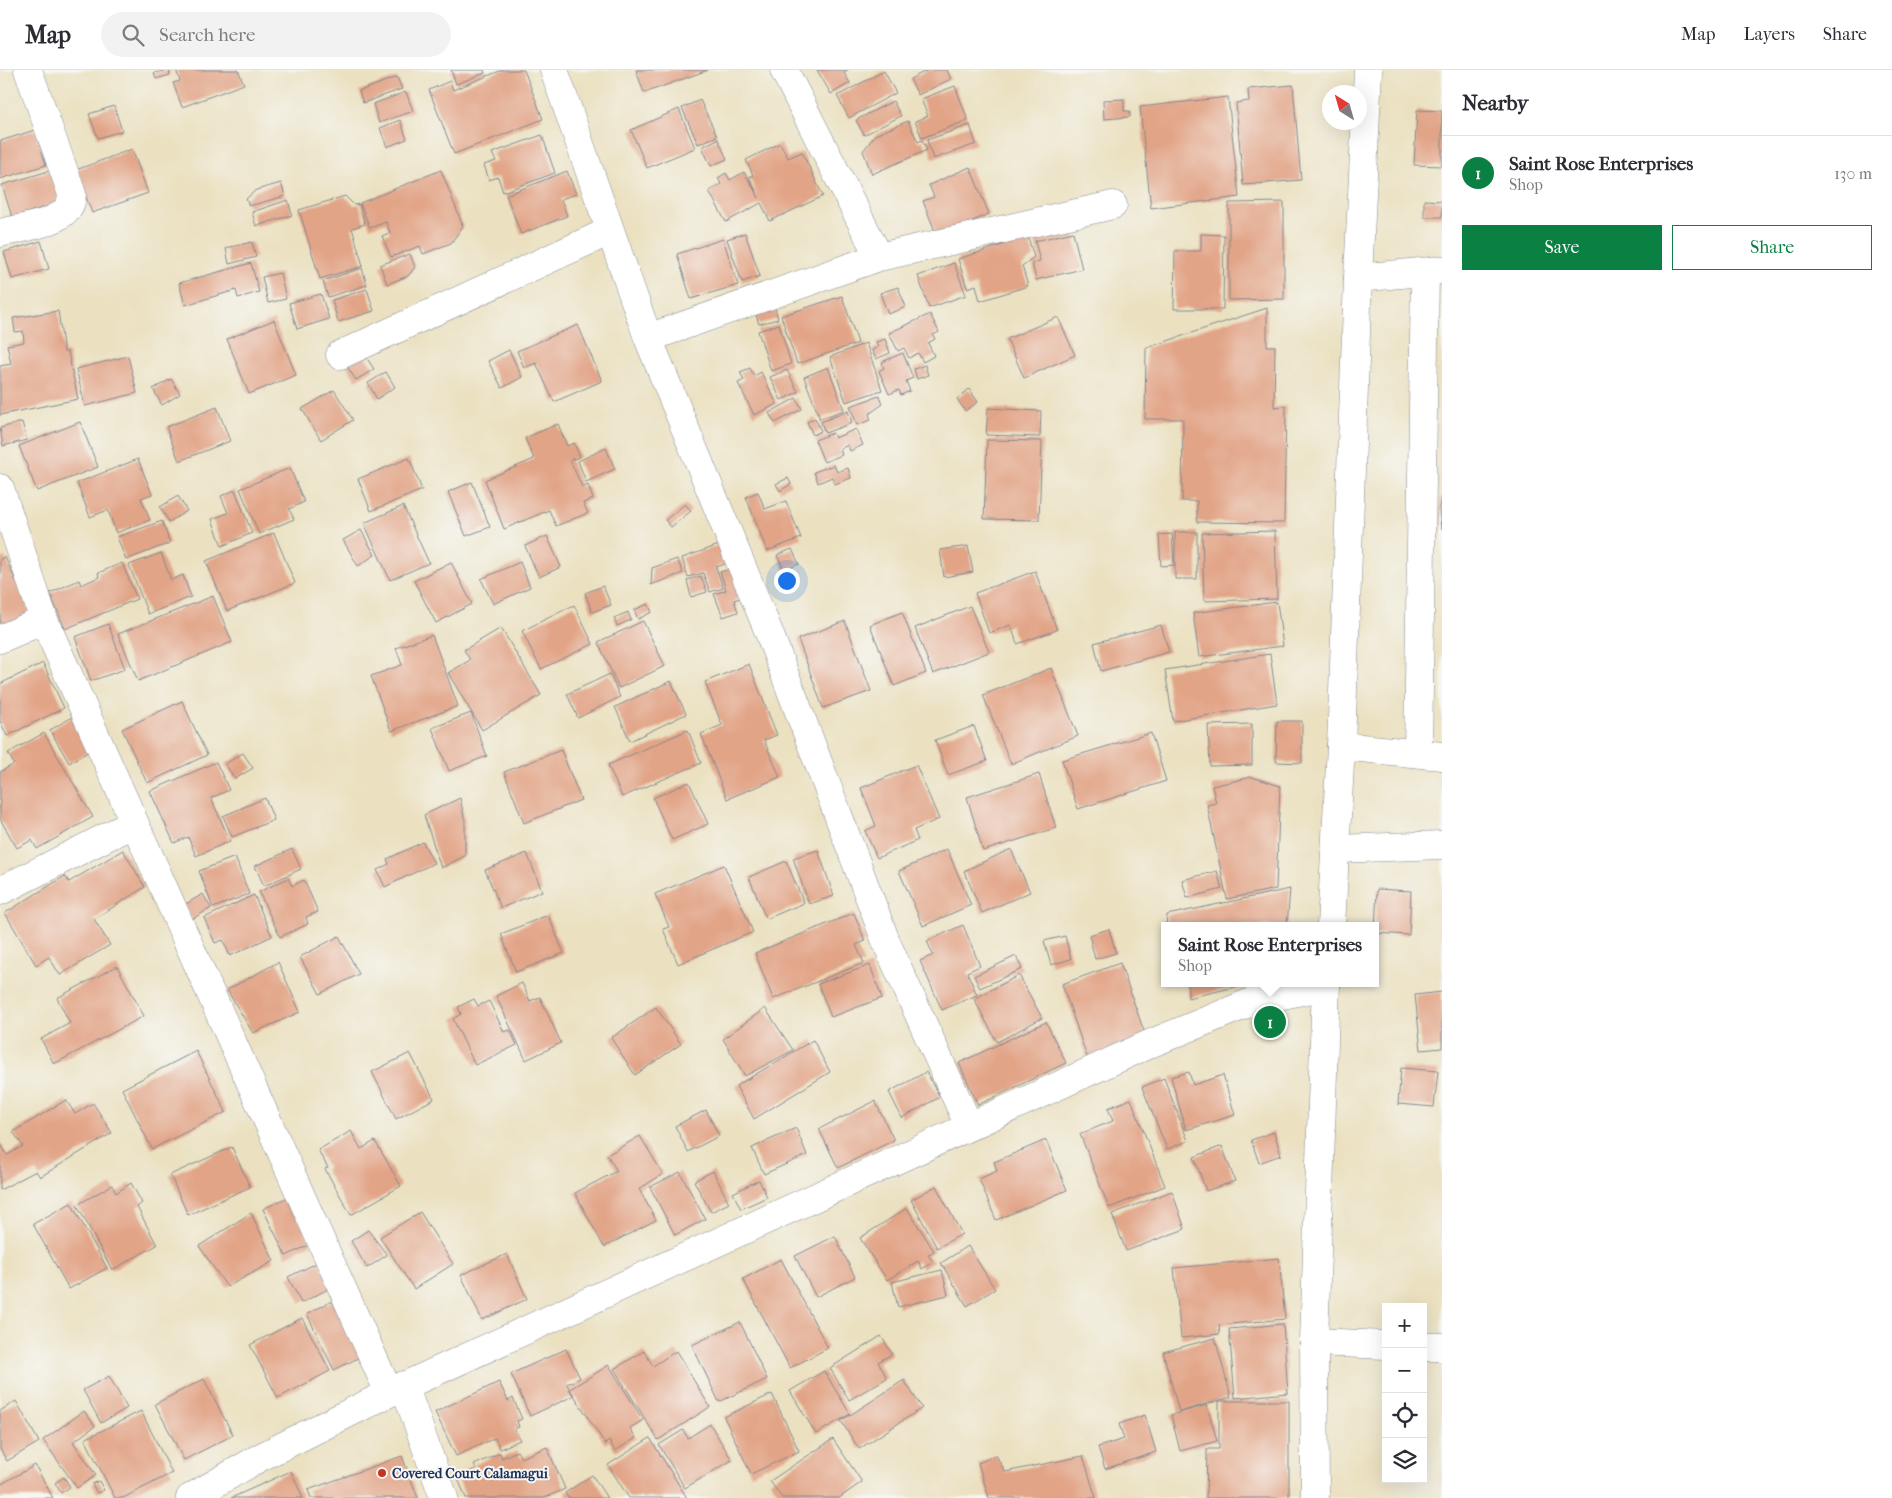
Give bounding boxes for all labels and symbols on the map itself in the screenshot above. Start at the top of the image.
north arrow [1322,85,1367,130]
your location [774,568,800,594]
pin: 1 [1254,1003,1286,1041]
place label: Covered Court Calamagui [392,1465,549,1482]
marker: Covered Court Calamagui [376,1467,388,1479]

